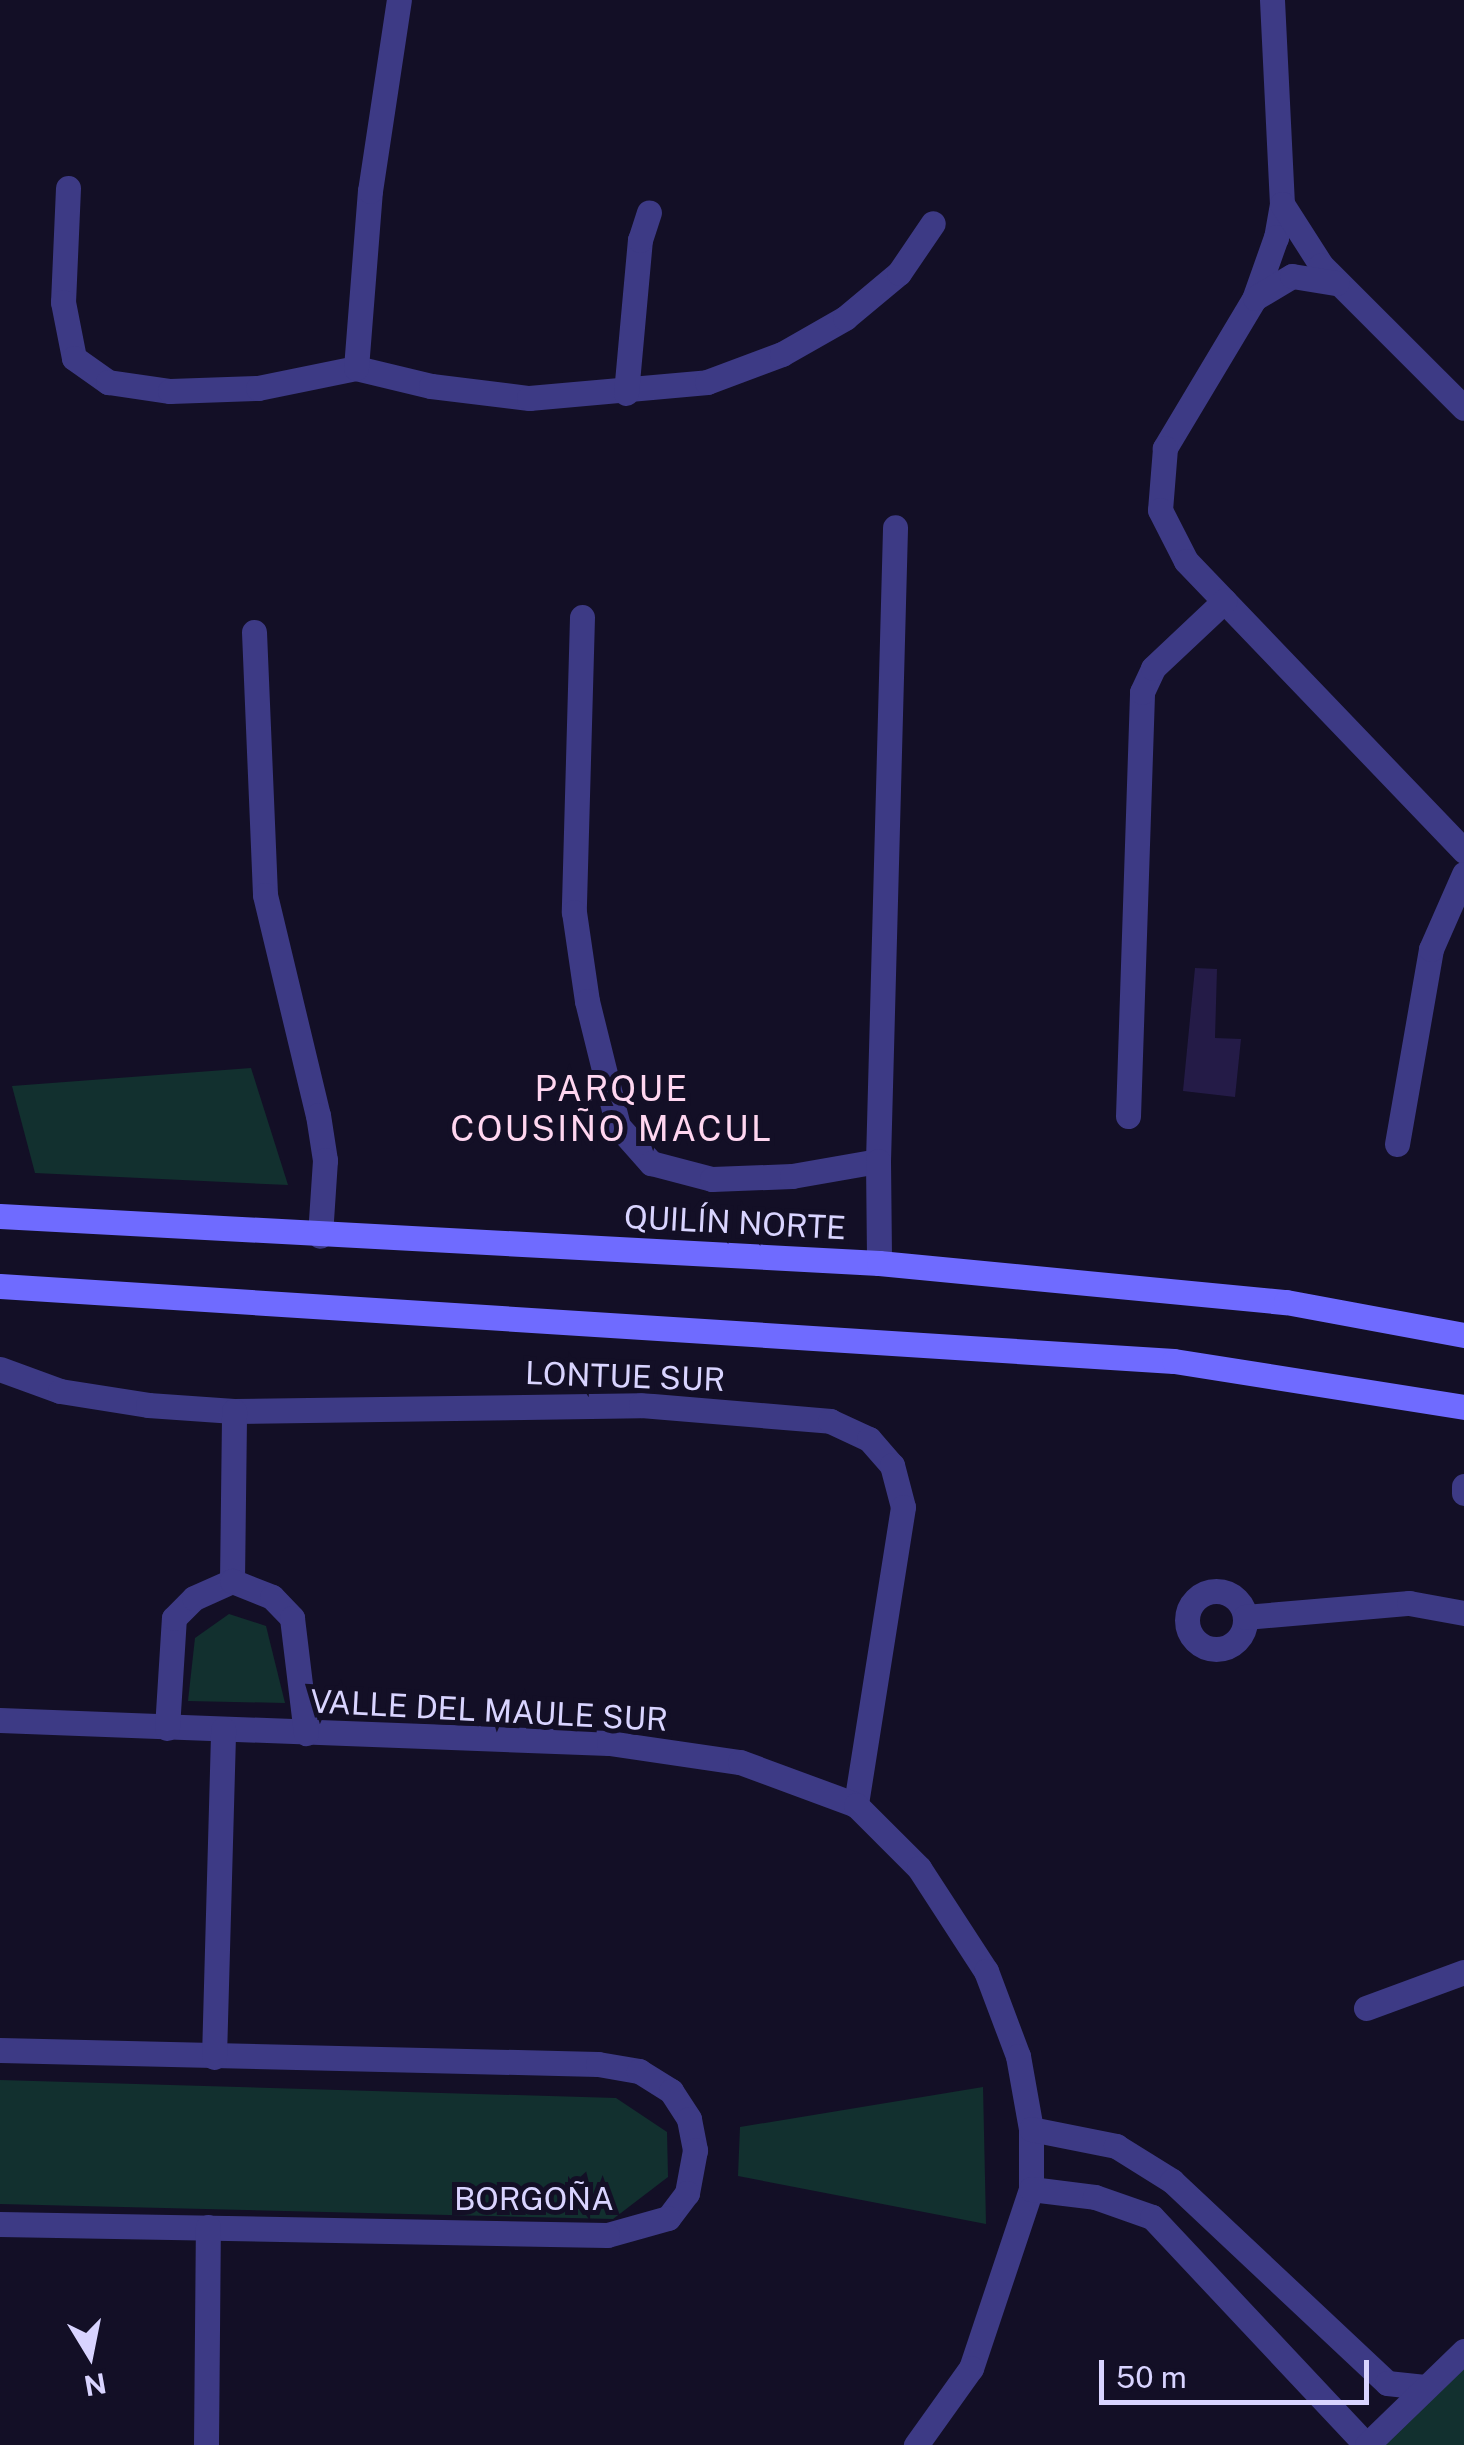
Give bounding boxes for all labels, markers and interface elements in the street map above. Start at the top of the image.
district label: PARQUE COUSIÑO MACUL [450,1068,774,1150]
street label: QUILÍN NORTE [623,1198,847,1248]
street label: LONTUE SUR [524,1354,726,1400]
street label: VALLE DEL MAULE SUR [309,1682,669,1740]
street label: BORGOÑA [454,2180,614,2218]
north arrow [40,2305,140,2405]
scale bar [1104,2340,1374,2402]
text: 50 m [1116,2359,1187,2395]
text: N [82,2367,109,2403]

